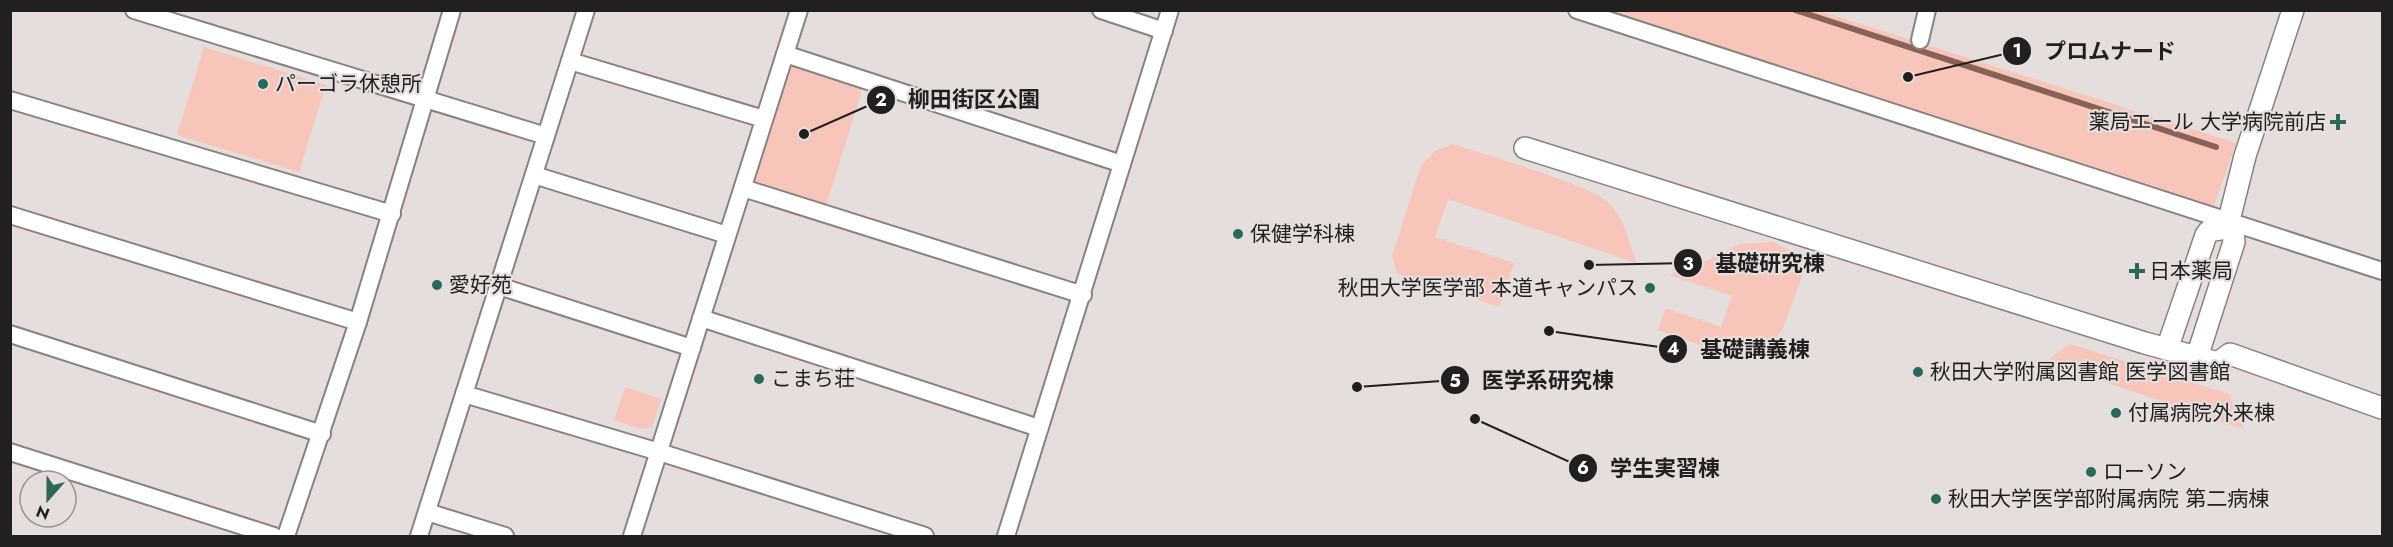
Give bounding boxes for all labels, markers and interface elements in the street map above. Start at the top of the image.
callout: プロムナード [2002,31,2188,71]
text: プロムナード [2044,35,2176,67]
text: 1 [2012,38,2022,64]
place label: パーゴラ休憩所 [275,69,422,99]
marker: パーゴラ休憩所 [256,77,270,91]
callout: 柳田街区公園 [866,80,1052,120]
text: 柳田街区公園 [908,83,1040,115]
text: 2 [875,87,887,113]
place label: 薬局エール 大学病院前店 [2089,107,2326,137]
marker: 薬局エール 大学病院前店 [2331,115,2345,129]
place label: 保健学科棟 [1250,219,1355,249]
marker: 保健学科棟 [1231,227,1245,241]
callout: 基礎研究棟 [1673,243,1837,283]
text: 基礎研究棟 [1715,247,1825,279]
text: 3 [1682,251,1694,277]
place label: 日本薬局 [2149,256,2233,286]
marker: 日本薬局 [2130,264,2144,278]
place label: 愛好苑 [449,270,512,300]
place label: 秋田大学医学部 本道キャンパス [1338,273,1638,303]
marker: 愛好苑 [430,278,444,292]
marker: 秋田大学医学部 本道キャンパス [1643,281,1657,295]
callout: 基礎講義棟 [1658,329,1822,369]
text: 基礎講義棟 [1700,333,1810,365]
text: 4 [1667,336,1679,362]
place label: 秋田大学附属図書館 医学図書館 [1930,357,2230,387]
callout: 医学系研究棟 [1440,360,1626,400]
place label: こまち荘 [771,364,855,394]
text: 医学系研究棟 [1482,364,1614,396]
marker: 秋田大学附属図書館 医学図書館 [1911,365,1925,379]
text: 5 [1449,368,1461,394]
marker: こまち荘 [752,372,766,386]
place label: 付属病院外来棟 [2128,398,2275,428]
marker: 付属病院外来棟 [2109,406,2123,420]
callout: 学生実習棟 [1568,448,1732,488]
text: 学生実習棟 [1610,452,1720,484]
text: 6 [1577,455,1589,481]
place label: ローソン [2103,457,2187,487]
marker: ローソン [2084,465,2098,479]
north arrow [18,469,78,529]
place label: 秋田大学医学部附属病院 第二病棟 [1948,484,2269,514]
marker: 秋田大学医学部附属病院 第二病棟 [1929,492,1943,506]
text: N [33,500,53,526]

